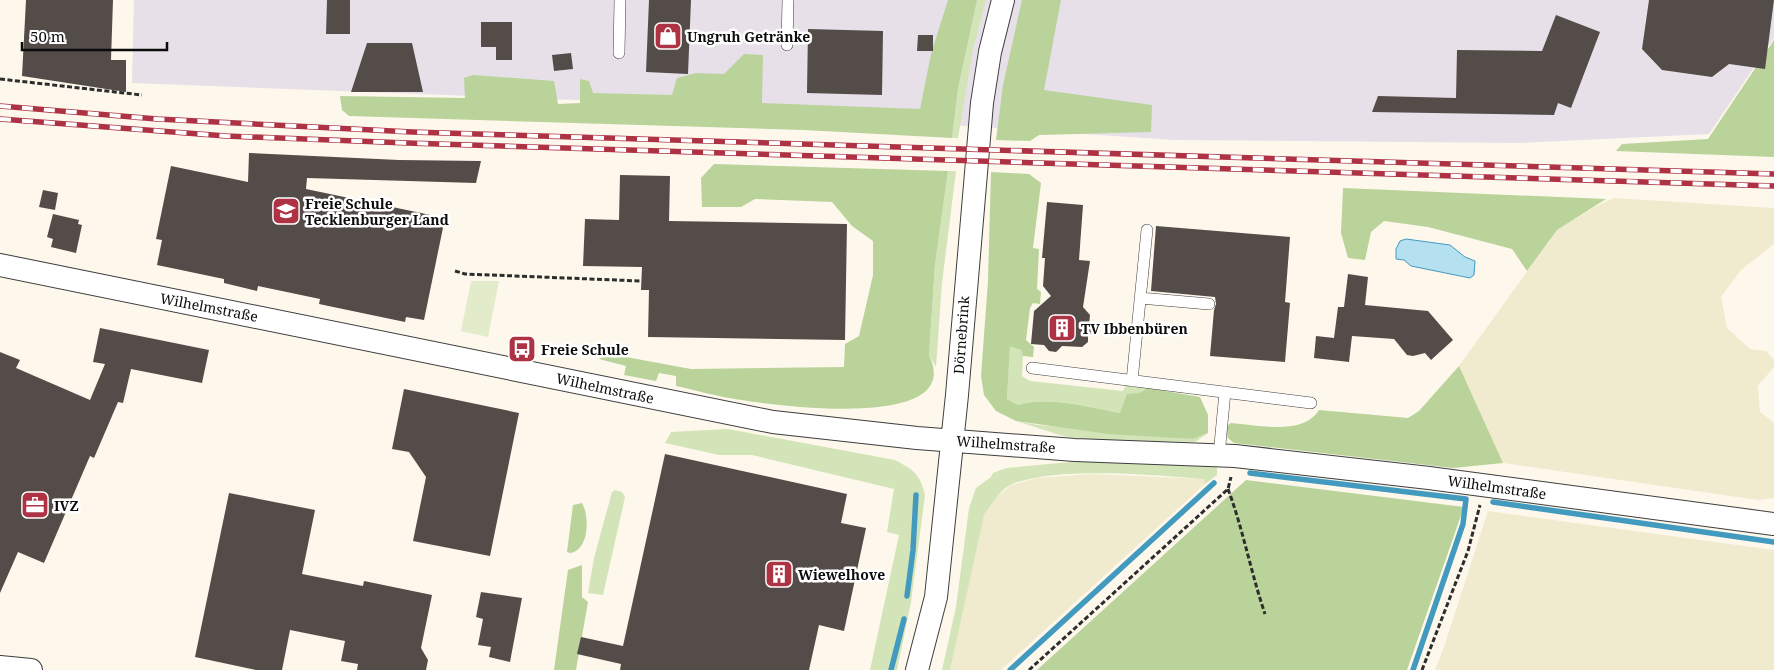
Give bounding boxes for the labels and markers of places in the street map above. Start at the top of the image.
shop icon: Ungruh Getränke [653,21,683,51]
place label: Ungruh Getränke [687,27,810,46]
place label: Freie Schule Tecklenburger Land [305,194,449,229]
school or university icon: Freie Schule Tecklenburger Land [271,196,301,226]
building icon: TV Ibbenbüren [1047,313,1077,343]
place label: TV Ibbenbüren [1081,319,1188,338]
bus stop icon: Freie Schule [507,334,537,364]
place label: Freie Schule [541,340,629,359]
office icon: IVZ [20,490,50,520]
place label: IVZ [54,496,79,515]
building icon: Wiewelhove [764,559,794,589]
place label: Wiewelhove [798,565,885,584]

